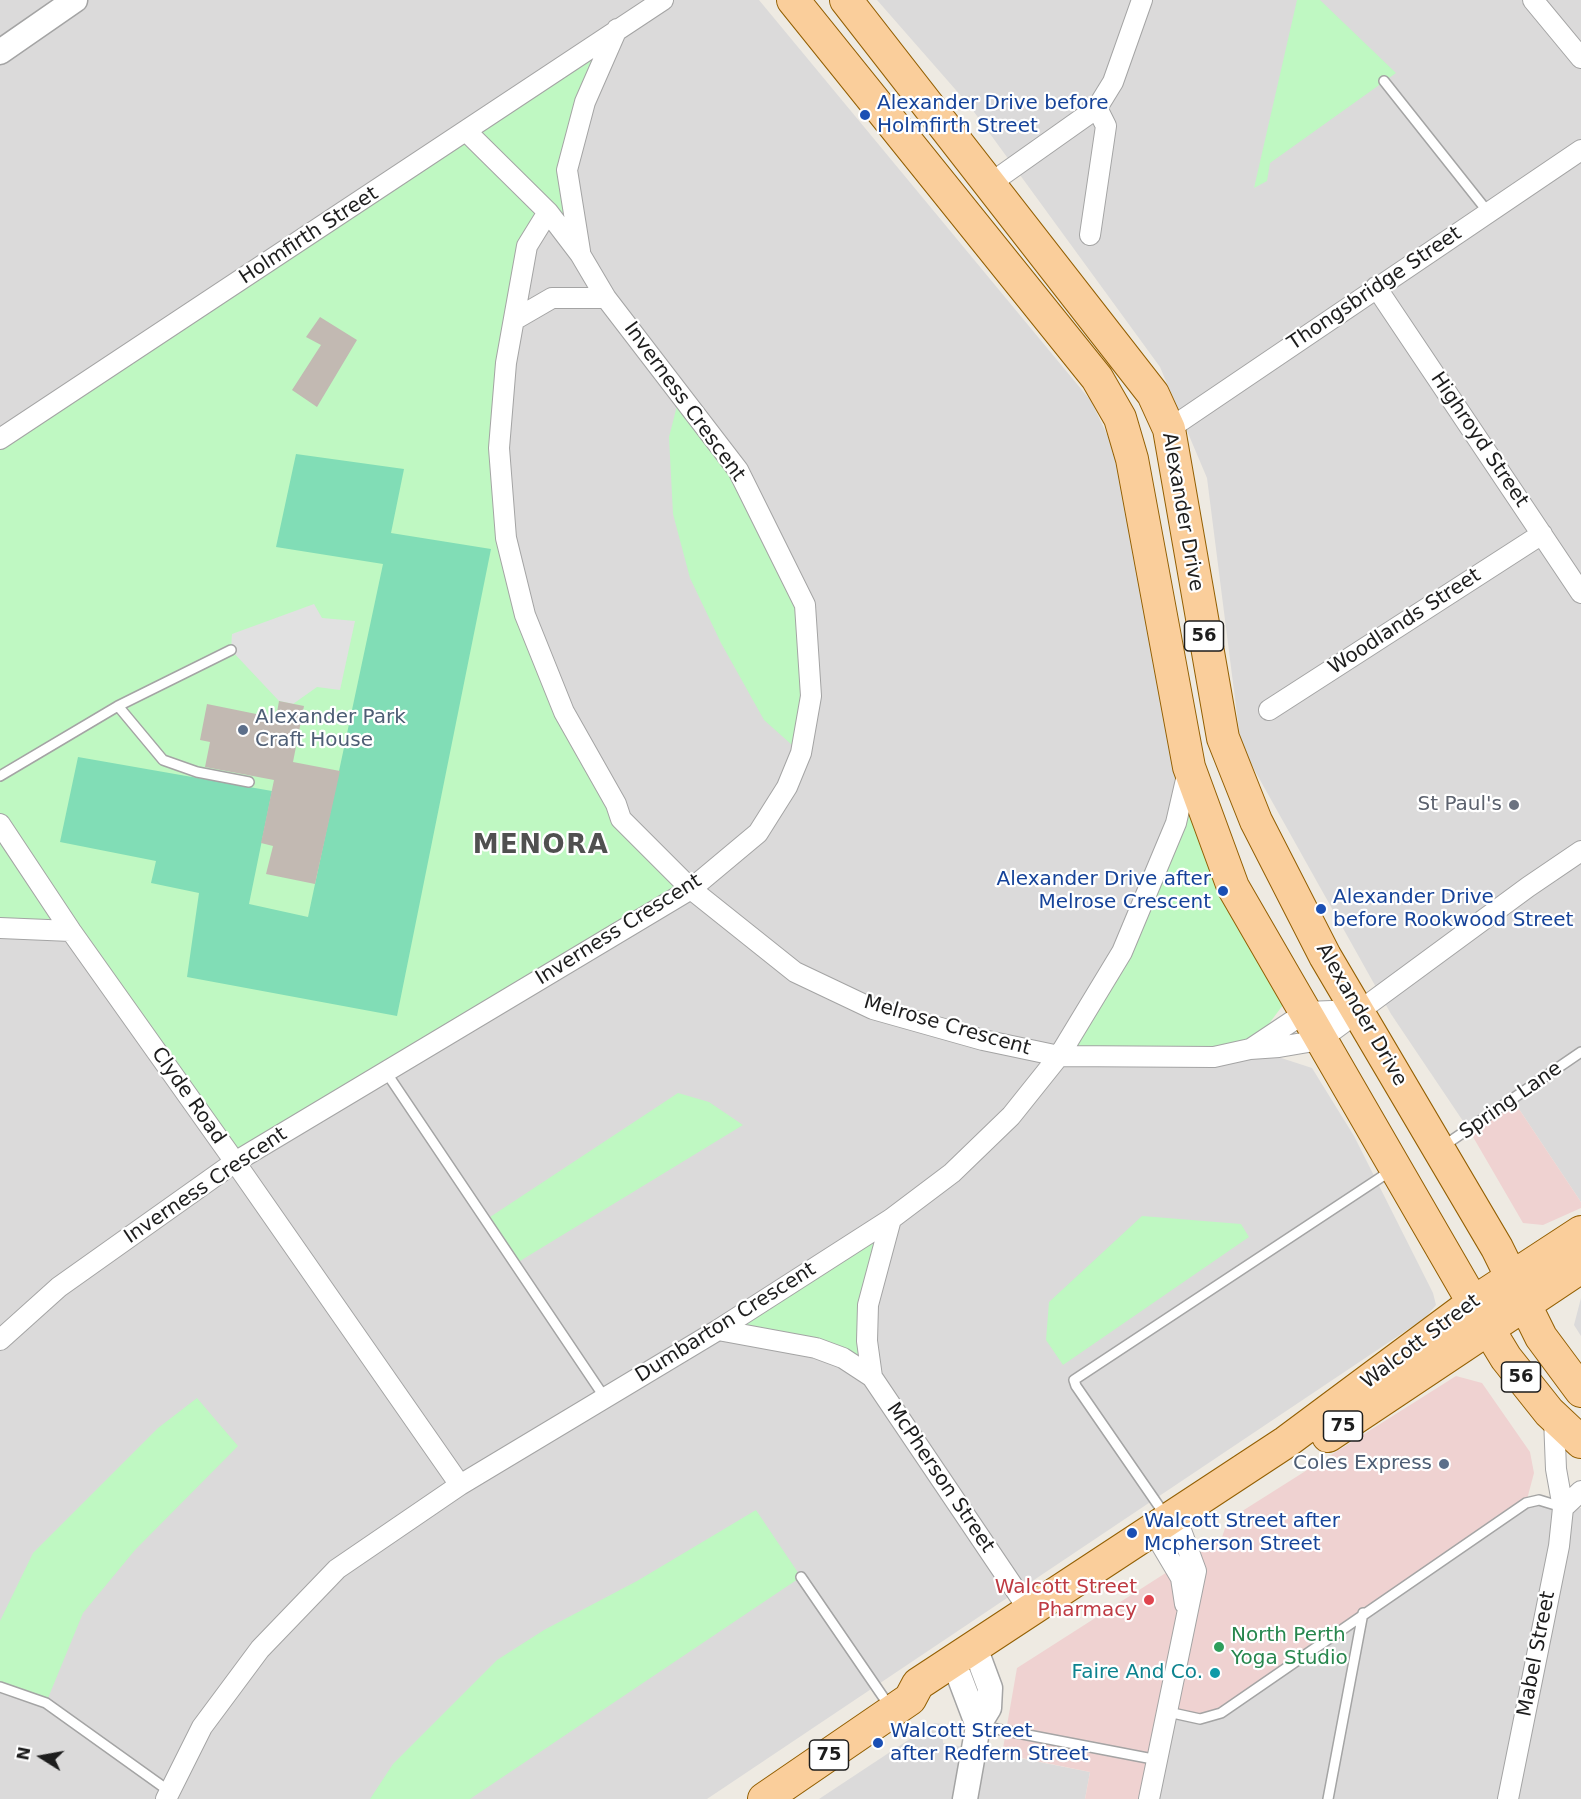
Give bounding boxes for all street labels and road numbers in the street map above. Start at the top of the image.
street label: Holmfirth Street [235,182,383,290]
street label: Thongsbridge Street [1284,222,1466,356]
street label: Inverness Crescent [618,318,750,486]
street label: Highroyd Street [1425,368,1533,512]
street label: Alexander Drive [1156,431,1208,593]
street label: Woodlands Street [1324,564,1486,680]
road number: 56 [1184,621,1224,651]
street label: Inverness Crescent [532,869,706,991]
street label: Alexander Drive [1310,939,1412,1091]
street label: Melrose Crescent [861,991,1033,1061]
street label: Clyde Road [146,1043,230,1149]
street label: Spring Lane [1455,1057,1567,1145]
street label: Inverness Crescent [120,1123,292,1249]
street label: Dumbarton Crescent [631,1258,821,1388]
street label: Walcott Street [1357,1290,1485,1394]
road number: 56 [1502,1362,1540,1392]
street label: McPherson Street [881,1398,999,1558]
road number: 75 [1324,1411,1362,1441]
street label: Mabel Street [1513,1589,1561,1719]
road number: 75 [810,1740,848,1770]

